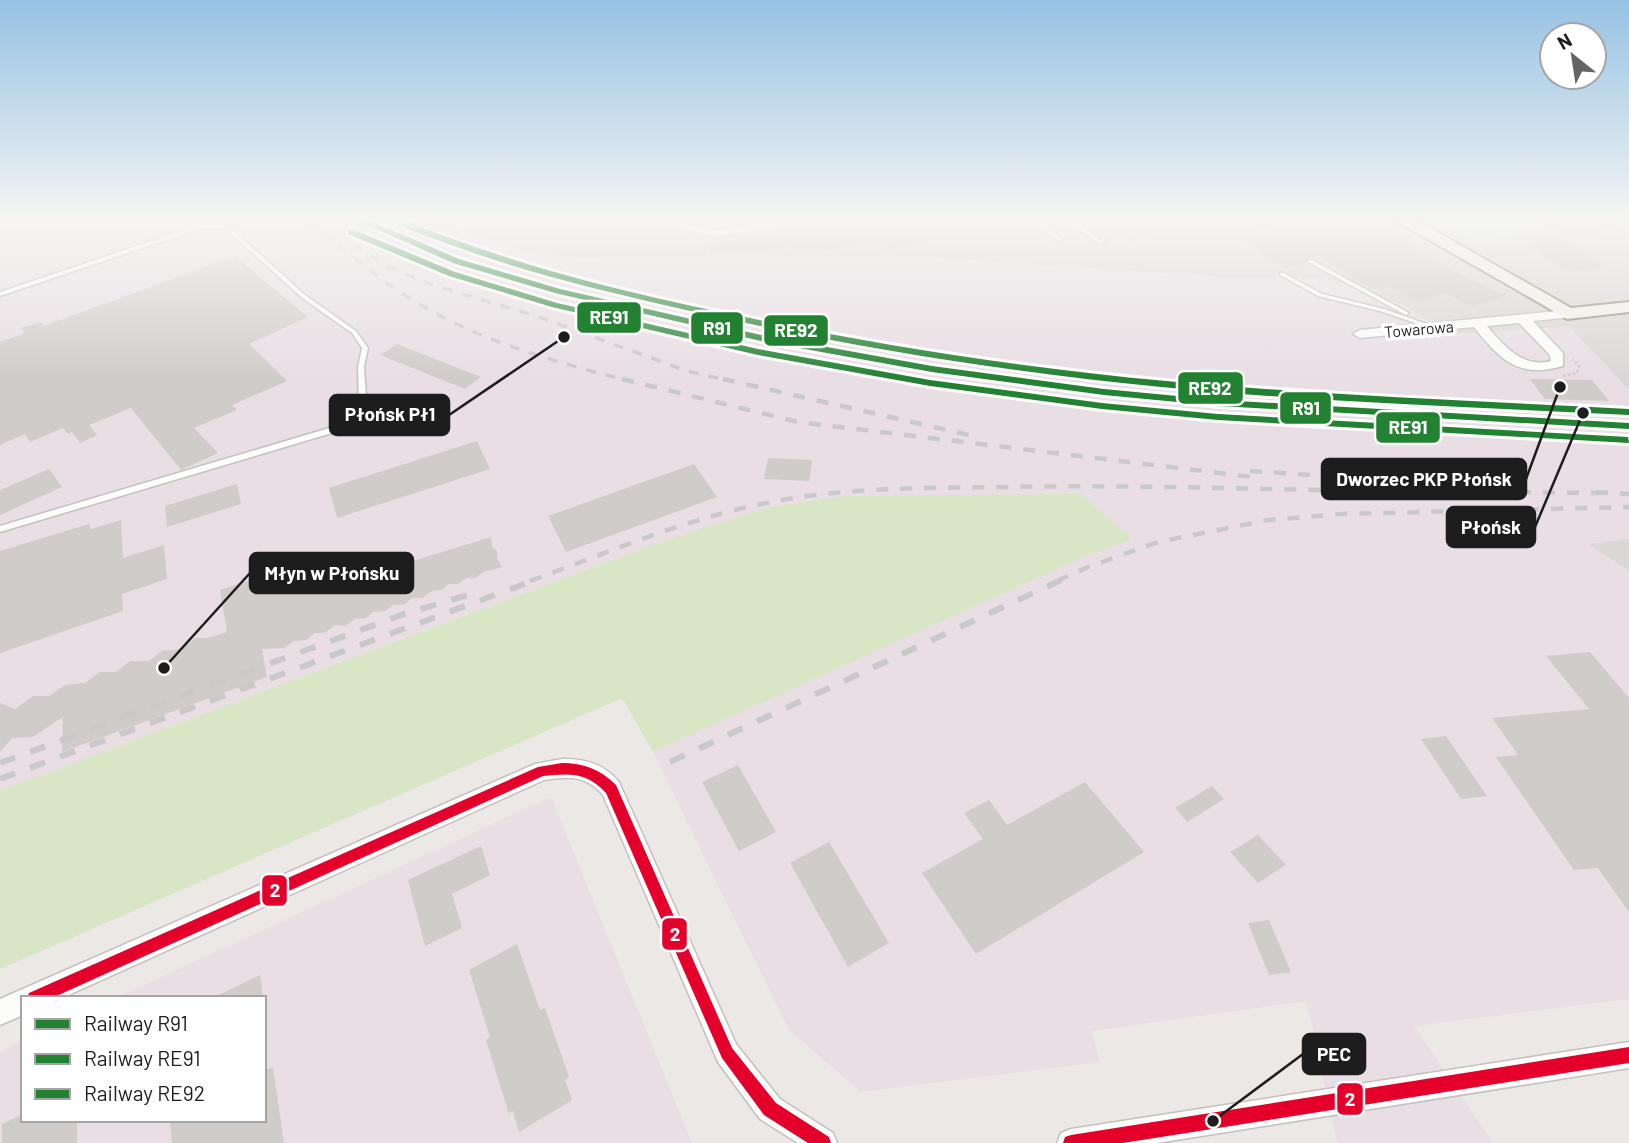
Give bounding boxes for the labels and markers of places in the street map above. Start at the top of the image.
callout: Płońsk Pł1 [330,395,449,435]
callout: Dworzec PKP Płońsk [1322,459,1526,499]
callout: Płońsk [1447,507,1535,547]
callout: Młyn w Płońsku [250,553,413,593]
callout: PEC [1303,1034,1365,1074]

